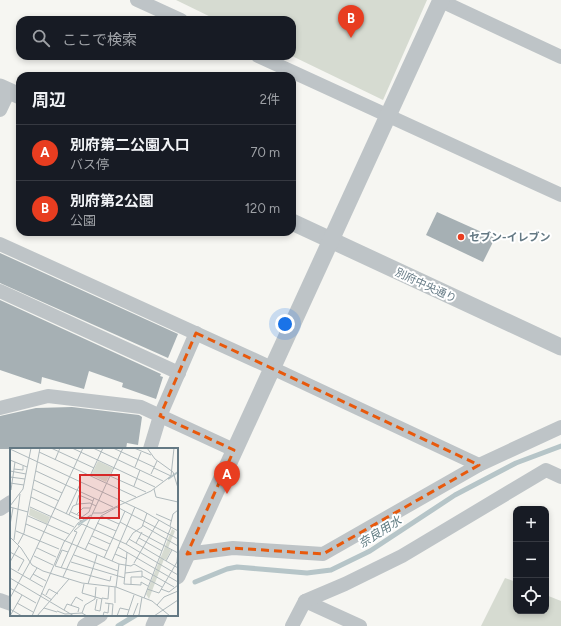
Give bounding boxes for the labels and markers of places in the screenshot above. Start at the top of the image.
pin: B [338,5,364,38]
place label: セブン-イレブン [469,231,551,244]
marker: セブン-イレブン [456,232,466,242]
pin: A [214,461,240,494]

